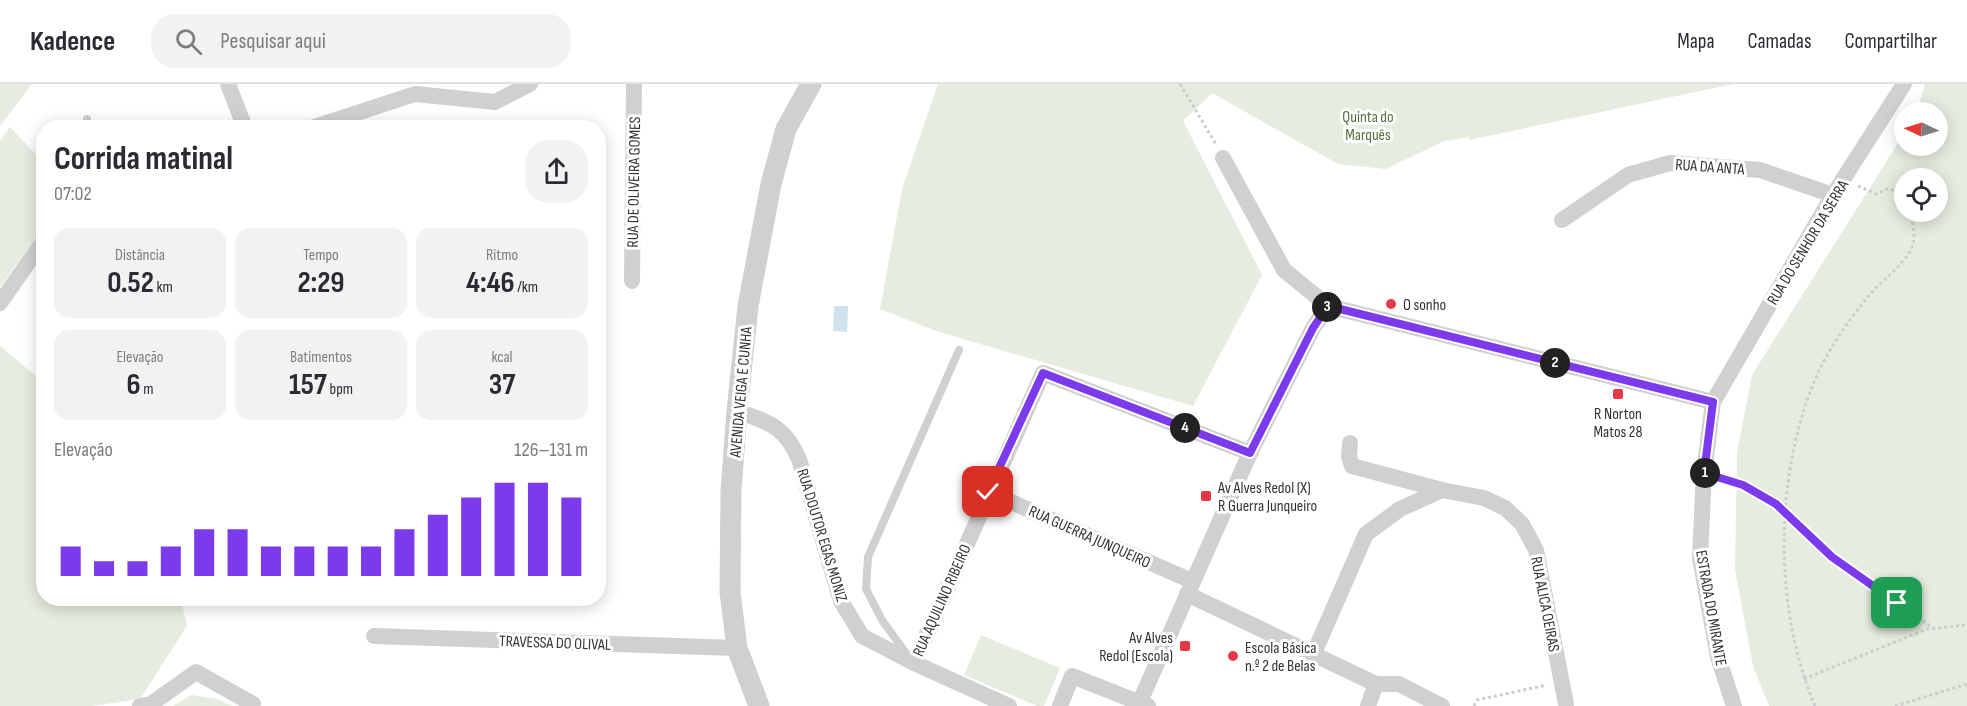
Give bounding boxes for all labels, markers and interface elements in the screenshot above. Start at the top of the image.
search box [151,14,571,68]
text: Kadence [30,25,115,58]
icon: search [172,25,205,58]
text: Pesquisar aqui [220,28,326,55]
text: Mapa [1677,29,1715,54]
text: Camadas [1748,29,1811,54]
text: Compartilhar [1844,29,1937,54]
north arrow [1894,102,1948,156]
map controls [1894,102,1948,222]
park label: Quinta do Marquês [1342,108,1394,145]
street label: RUA DE OLIVEIRA GOMES [624,116,645,248]
text: Corrida matinal [54,139,233,179]
button: share [525,140,588,203]
street label: RUA DA ANTA [1675,156,1745,179]
button: locate [1894,168,1948,222]
street label: RUA DO SENHOR DA SERRA [1763,177,1853,309]
text: 07:02 [54,182,92,206]
text: Distância [115,246,165,265]
text: Tempo [303,246,339,265]
text: Ritmo [486,246,518,265]
text: 0.52 [107,265,154,301]
text: 2:29 [297,265,345,301]
text: 4:46 [466,265,515,301]
text: km [154,278,173,297]
text: /km [515,278,538,297]
pin: 3 [1312,292,1342,322]
place label: O sonho [1403,296,1446,315]
text: 3 [1323,297,1331,316]
marker: O sonho [1384,297,1398,311]
street label: AVENIDA VEIGA E CUNHA [726,326,757,459]
text: Elevação [117,348,164,367]
text: Batimentos [290,348,352,367]
text: kcal [491,348,513,367]
pin: 2 [1540,348,1570,378]
text: 2 [1551,353,1559,372]
text: 6 [127,367,141,403]
text: 157 [289,367,327,403]
text: 37 [489,367,515,403]
text: m [141,380,153,399]
text: bpm [327,380,353,399]
marker: R Norton Matos 28 [1611,387,1625,401]
place label: R Norton Matos 28 [1594,405,1642,442]
pin: 4 [1170,413,1200,443]
text: 4 [1181,418,1189,437]
text: Elevação [54,438,113,462]
text: 126–131 m [514,438,588,462]
pin: 1 [1690,458,1720,488]
text: 1 [1702,463,1708,482]
pin [962,466,1013,517]
street label: RUA DOUTOR EGAS MONIZ [792,467,851,605]
icon: check [971,475,1004,508]
place label: Av Alves Redol (X) R Guerra Junqueiro [1217,479,1317,516]
marker: Av Alves Redol (X) R Guerra Junqueiro [1199,489,1213,503]
street label: RUA GUERRA JUNQUEIRO [1026,502,1153,573]
street label: RUA AQUILINO RIBEIRO [909,542,976,660]
street label: ESTRADA DO MIRANTE [1691,549,1730,668]
street label: RUA ALICA OEIRAS [1526,555,1563,654]
pin [1871,577,1922,628]
icon: arrive [1880,586,1913,619]
place label: Av Alves Redol (Escola) [1099,629,1173,666]
street label: TRAVESSA DO OLIVAL [499,632,611,655]
marker: Av Alves Redol (Escola) [1178,639,1192,653]
place label: Escola Básica n.º 2 de Belas [1245,639,1316,676]
marker: Escola Básica n.º 2 de Belas [1226,649,1240,663]

